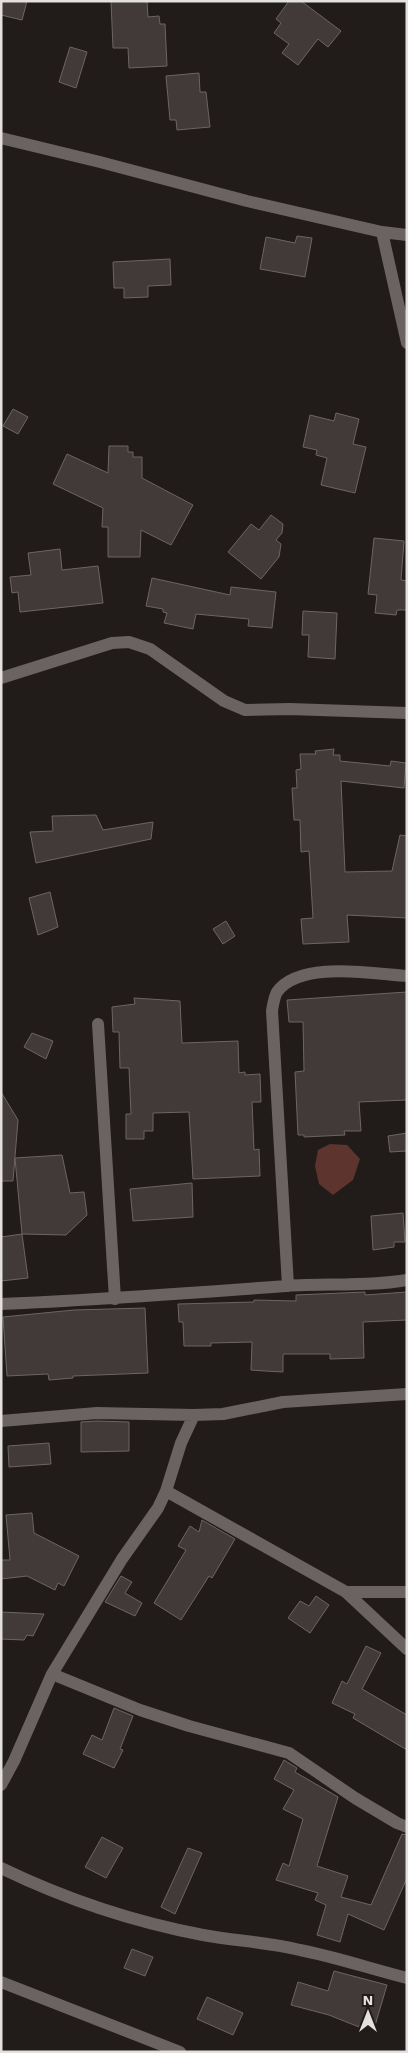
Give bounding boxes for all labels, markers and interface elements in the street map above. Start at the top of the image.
north arrow [343,1988,393,2038]
text: N [363,1992,373,2008]

